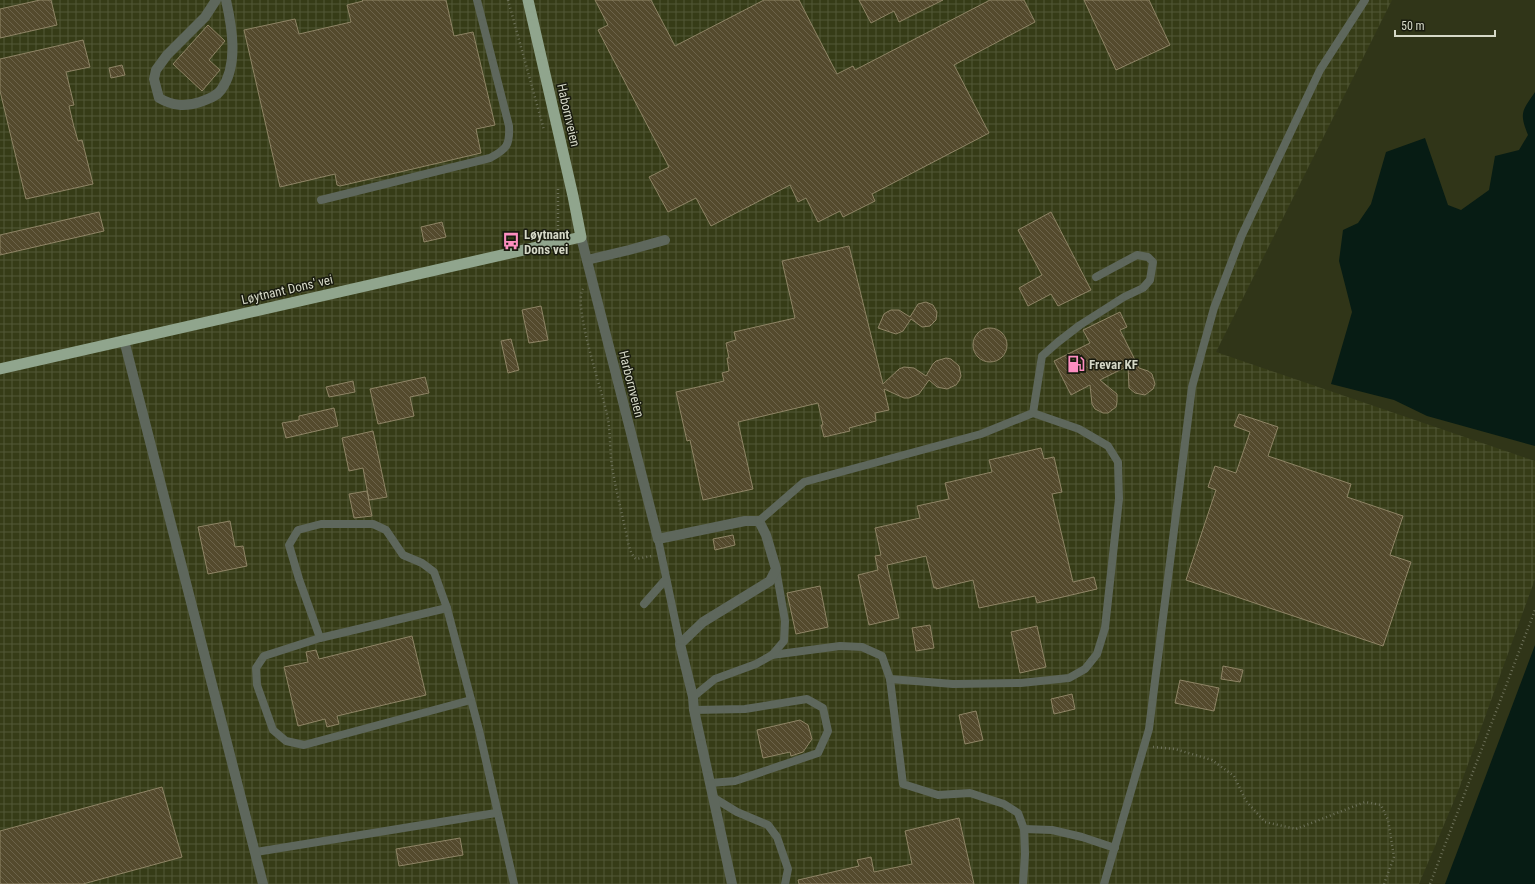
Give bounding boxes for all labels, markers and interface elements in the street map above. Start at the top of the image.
scale bar [1395,12,1495,38]
text: 50 m [1401,19,1425,33]
street label: Habornveien [554,82,583,148]
place label: Løytnant Dons vei [524,227,569,257]
bus stop icon: Løytnant Dons vei [501,231,521,251]
street label: Løytnant Dons' vei [240,272,334,307]
street label: Harbornveien [616,349,647,419]
fuel station icon: Frevar KF [1066,354,1086,374]
place label: Frevar KF [1089,357,1138,372]

